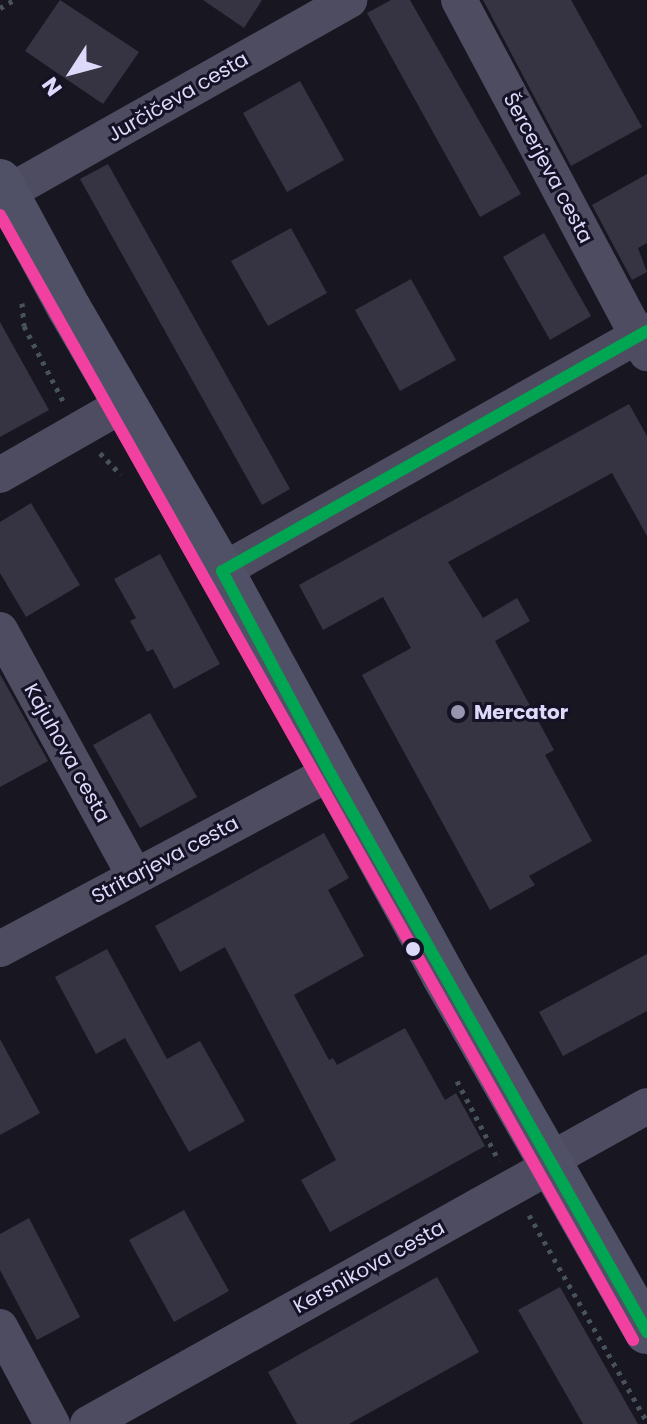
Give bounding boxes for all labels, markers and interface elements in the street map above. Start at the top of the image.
north arrow [32,32,112,112]
street label: Jurčičeva cesta [103,47,253,147]
text: N [35,71,70,102]
street label: Šercerjeva cesta [498,89,598,247]
street label: Kajuhova cesta [19,680,115,826]
place label: Mercator [474,700,568,724]
marker: Mercator [449,703,467,721]
street label: Stritarjeva cesta [87,811,243,909]
unlabelled marker [405,941,421,957]
street label: Kersnikova cesta [289,1216,449,1318]

